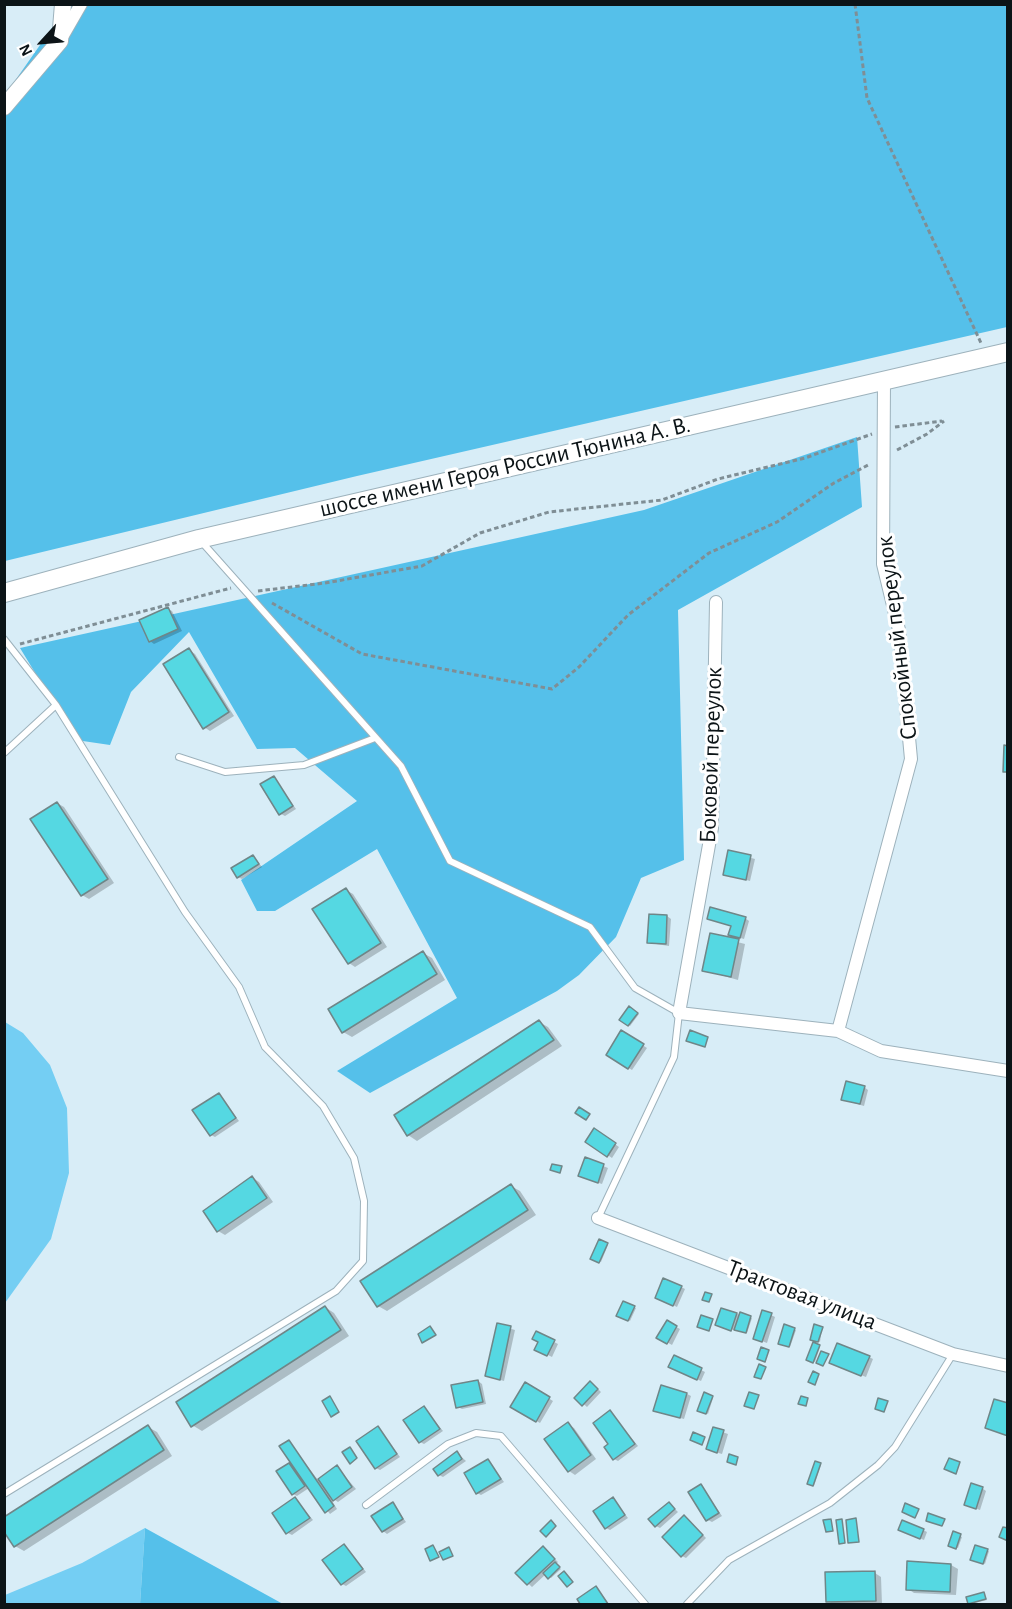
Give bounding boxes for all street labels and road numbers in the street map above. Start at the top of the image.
street label: шоссе имени Героя России Тюнина А. В. [317,410,693,524]
street label: Спокойный переулок [870,534,924,742]
street label: Боковой переулок [694,666,728,844]
street label: Трактовая улица [723,1253,881,1337]

